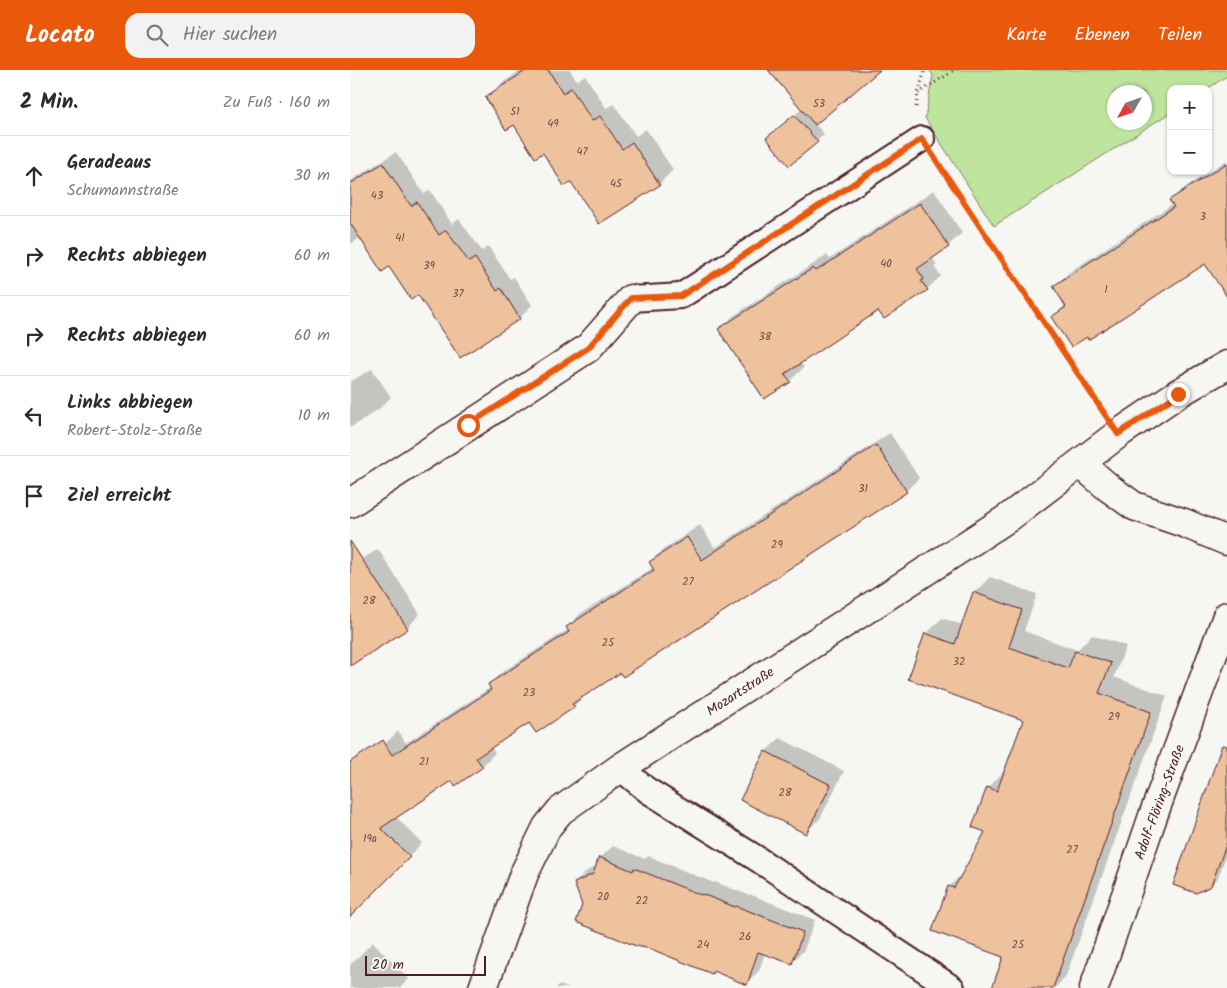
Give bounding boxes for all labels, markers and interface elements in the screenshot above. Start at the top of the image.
search box [125,13,475,58]
text: Locato [25,16,95,55]
text: Hier suchen [183,20,277,50]
icon: search [143,21,171,49]
text: Karte [1006,21,1047,50]
text: Ebenen [1075,21,1130,50]
text: Teilen [1158,21,1202,50]
north arrow [1107,85,1152,130]
map controls [1167,85,1212,175]
button: + [1167,85,1212,130]
text: 2 Min. [20,86,78,119]
text: Zu Fuß · 160 m [223,90,330,115]
house number: 53 [813,95,825,113]
house number: 51 [510,103,520,121]
house number: 49 [547,115,559,133]
button: − [1167,130,1212,175]
house number: 47 [576,143,588,161]
text: Geradeaus [67,148,152,178]
icon: ahead [20,162,48,190]
text: 30 m [294,163,330,188]
house number: 45 [610,175,623,193]
text: Schumannstraße [67,178,179,203]
house number: 43 [371,187,383,205]
house number: 3 [1200,208,1206,226]
house number: 41 [395,229,405,247]
text: Rechts abbiegen [67,241,207,271]
icon: right [20,242,48,270]
text: 60 m [294,243,330,268]
house number: 40 [880,255,892,273]
house number: 39 [423,257,435,275]
house number: 1 [1104,281,1108,299]
house number: 37 [452,285,465,303]
text: Rechts abbiegen [67,321,207,351]
icon: right [20,322,48,350]
text: 60 m [294,323,330,348]
house number: 38 [759,328,772,346]
route end [1167,383,1190,406]
text: Links abbiegen [67,388,193,418]
icon: left [20,402,48,430]
text: 10 m [298,403,330,428]
route start [457,414,480,437]
text: Robert-Stolz-Straße [67,418,202,443]
house number: 31 [858,480,868,498]
text: Ziel erreicht [67,481,172,511]
icon: arrive [20,482,48,510]
house number: 29 [771,536,784,554]
house number: 27 [682,573,695,591]
house number: 28 [362,592,376,610]
house number: 25 [602,634,615,652]
house number: 32 [953,653,965,671]
street label: Mozartstraße [702,661,780,722]
house number: 23 [523,684,535,702]
house number: 29 [1108,708,1121,726]
street label: Adolf-Flöring-Straße [1129,741,1191,863]
house number: 21 [419,753,429,771]
house number: 28 [778,784,792,802]
house number: 19a [363,830,377,848]
house number: 27 [1066,841,1079,859]
house number: 20 [597,888,609,906]
house number: 22 [636,892,648,910]
house number: 26 [739,928,751,946]
house number: 24 [697,936,709,954]
house number: 25 [1012,936,1025,954]
scale bar [365,953,486,976]
text: 20 m [372,954,404,976]

